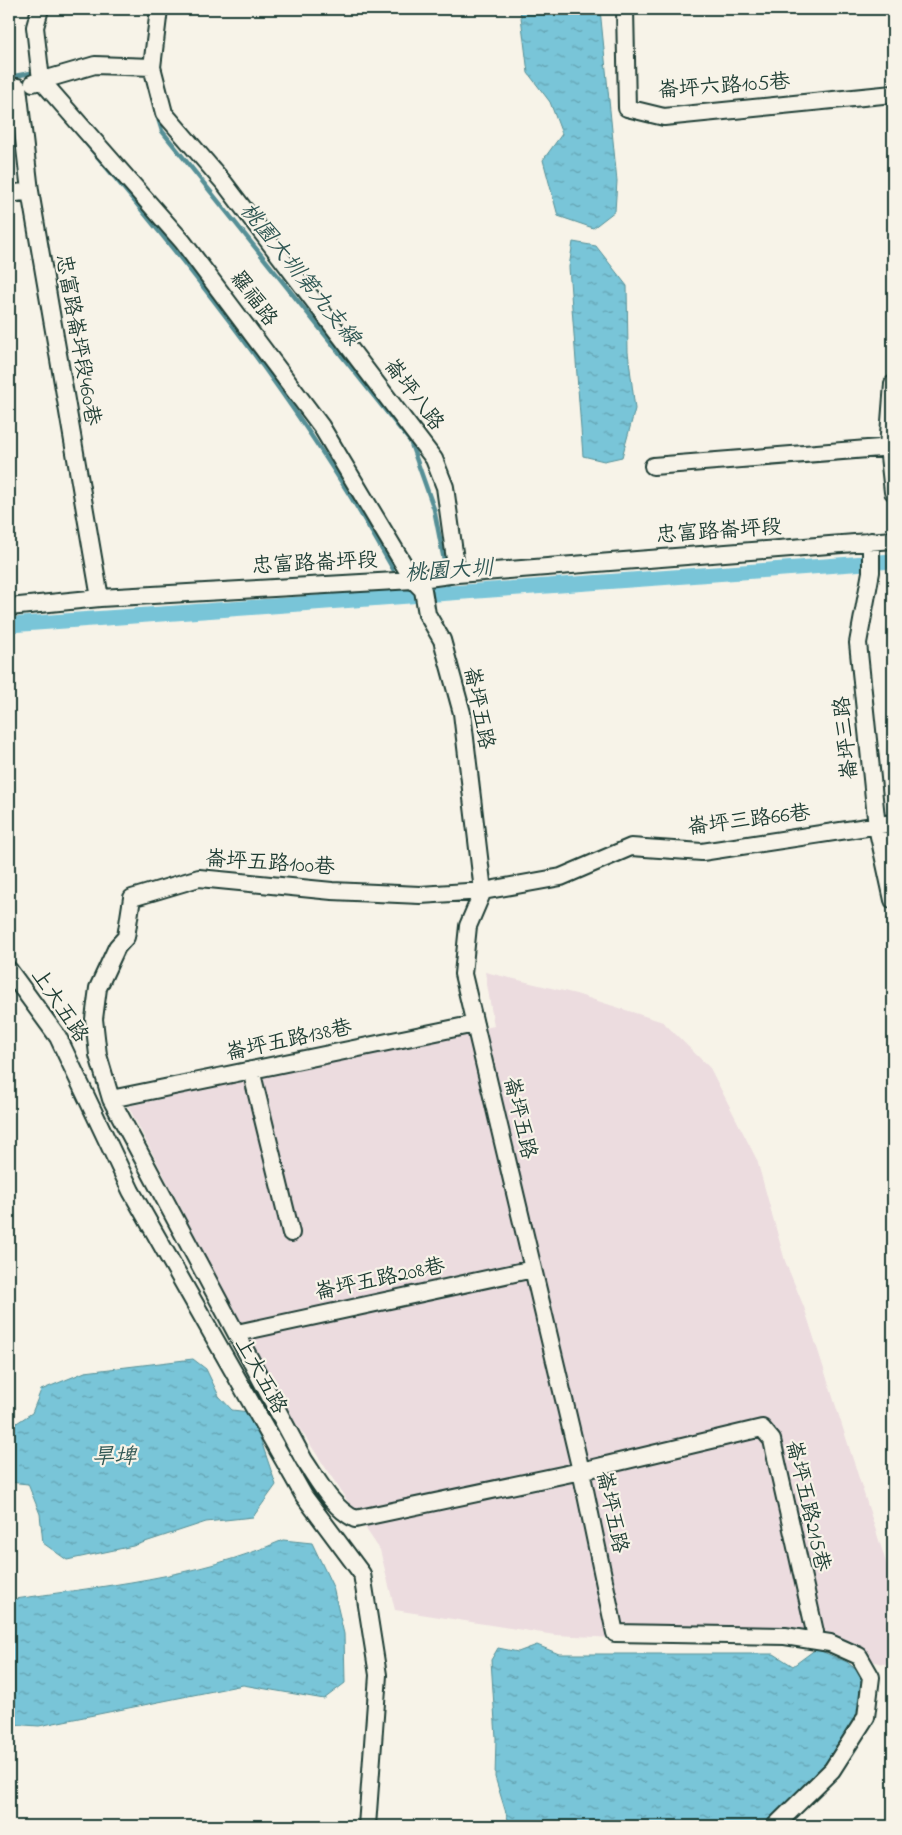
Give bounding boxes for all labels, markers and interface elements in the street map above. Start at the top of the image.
street label: 崙坪六路105巷 [657,67,791,107]
water label: 桃園大圳第九支線 [231,197,367,354]
street label: 忠富路崙坪段460巷 [47,252,107,428]
street label: 羅福路 [222,265,284,333]
street label: 崙坪八路 [376,352,450,438]
street label: 忠富路崙坪段 [655,513,783,551]
street label: 忠富路崙坪段 [251,546,379,582]
water label: 桃園大圳 [404,553,496,591]
street label: 崙坪五路 [455,664,501,752]
street label: 崙坪三路 [828,695,866,781]
street label: 崙坪三路66巷 [686,799,812,843]
street label: 崙坪五路100巷 [204,845,336,883]
street label: 上大五路 [23,963,95,1049]
street label: 崙坪五路138巷 [223,1013,355,1069]
street label: 崙坪五路 [495,1074,543,1162]
street label: 崙坪五路208巷 [312,1252,448,1308]
street label: 上大五路 [227,1332,293,1420]
street label: 崙坪五路215巷 [777,1437,837,1575]
water label: 旱埤 [92,1442,138,1474]
street label: 崙坪五路 [588,1468,634,1556]

